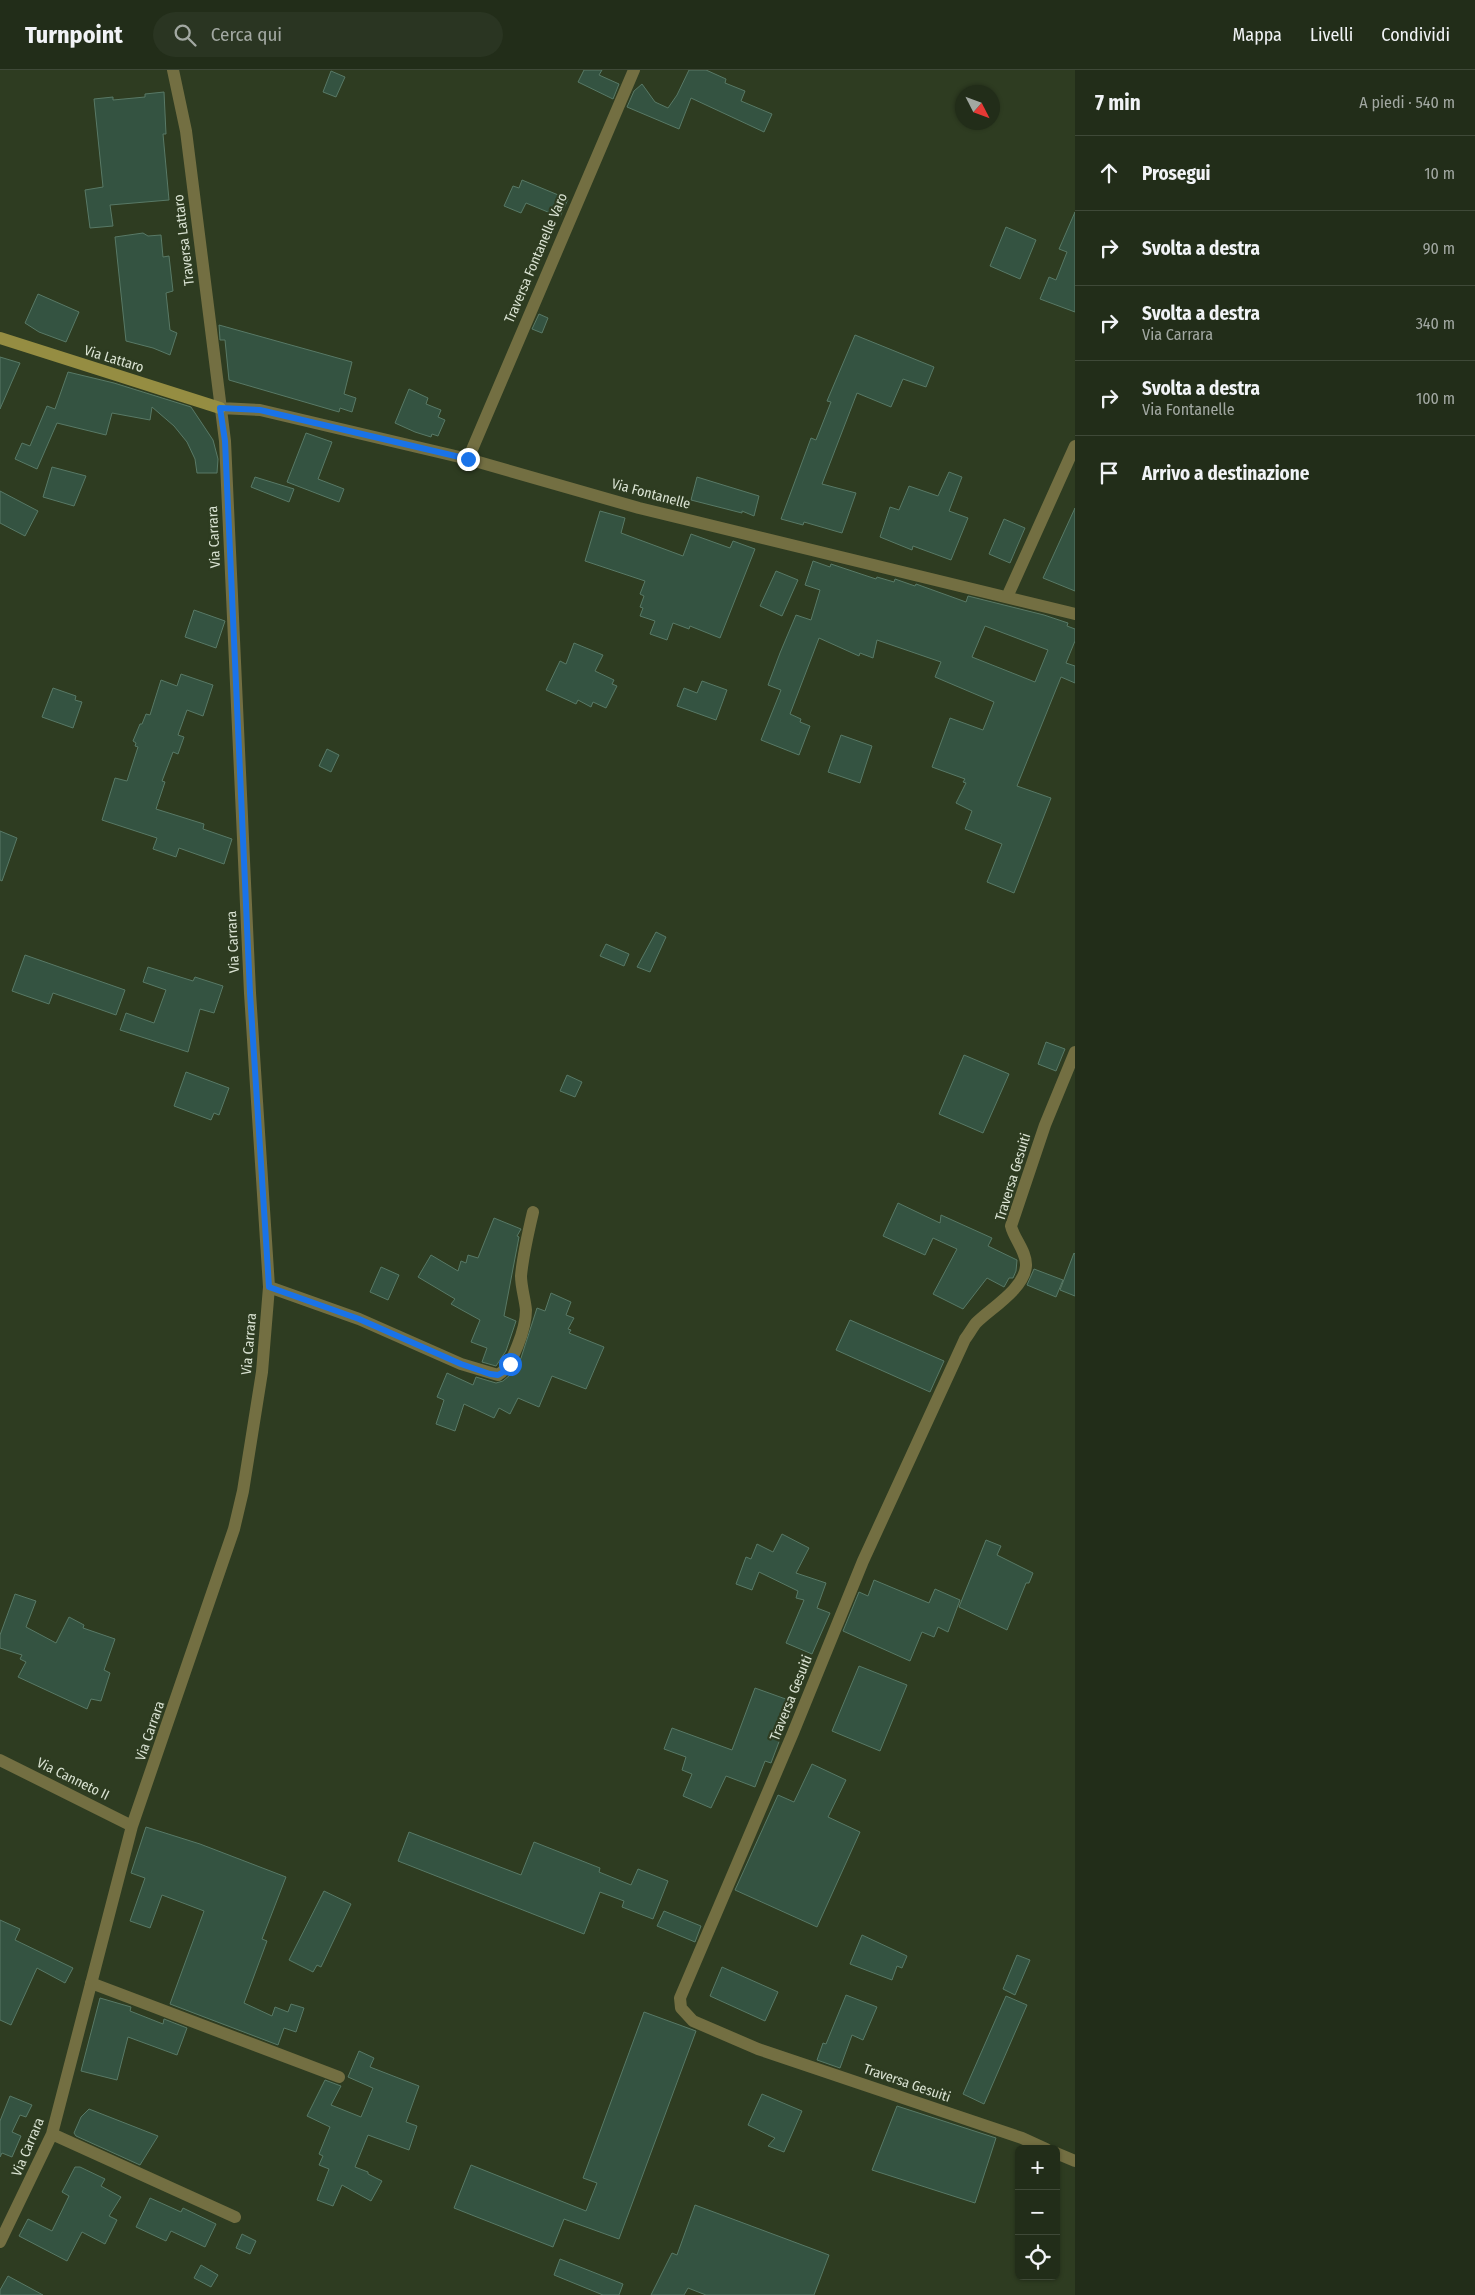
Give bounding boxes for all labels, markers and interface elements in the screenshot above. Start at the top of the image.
search box [153,12,503,57]
text: Turnpoint [25,21,123,49]
icon: search [171,21,199,49]
text: Cerca qui [211,23,282,46]
text: Mappa [1233,24,1282,46]
text: Livelli [1310,24,1353,46]
text: Condividi [1381,24,1450,46]
north arrow [955,85,1000,130]
text: 7 min [1095,90,1141,116]
text: A piedi · 540 m [1359,93,1455,112]
icon: ahead [1095,159,1123,187]
text: Prosegui [1142,162,1211,185]
text: 10 m [1424,164,1455,183]
street label: Traversa Fontanelle Varo [501,190,571,326]
street label: Traversa Lattaro [170,193,198,287]
icon: right [1095,234,1123,262]
text: Svolta a destra [1142,237,1260,260]
text: 90 m [1423,239,1455,258]
text: Svolta a destra [1142,302,1260,325]
icon: right [1095,309,1123,337]
text: 340 m [1416,314,1455,333]
text: Via Carrara [1142,325,1213,344]
street label: Via Lattaro [82,342,146,376]
text: Svolta a destra [1142,377,1260,400]
icon: right [1095,384,1123,412]
text: 100 m [1416,389,1455,408]
text: Via Fontanelle [1142,400,1235,419]
route end [457,448,480,471]
icon: arrive [1095,459,1123,487]
text: Arrivo a destinazione [1142,462,1309,485]
street label: Via Fontanelle [610,475,692,513]
street label: Via Carrara [204,505,224,568]
street label: Via Carrara [223,910,243,973]
street label: Traversa Gesuiti [992,1131,1034,1223]
street label: Via Carrara [238,1312,260,1376]
route start [499,1353,522,1376]
street label: Traversa Gesuiti [766,1653,816,1743]
street label: Via Carrara [132,1699,168,1763]
street label: Via Canneto II [34,1754,112,1804]
street label: Traversa Gesuiti [861,2060,953,2106]
street label: Via Carrara [8,2115,48,2179]
map controls [1015,2145,1060,2280]
button: + [1015,2145,1060,2190]
button: − [1015,2190,1060,2235]
button: locate [1015,2235,1060,2280]

